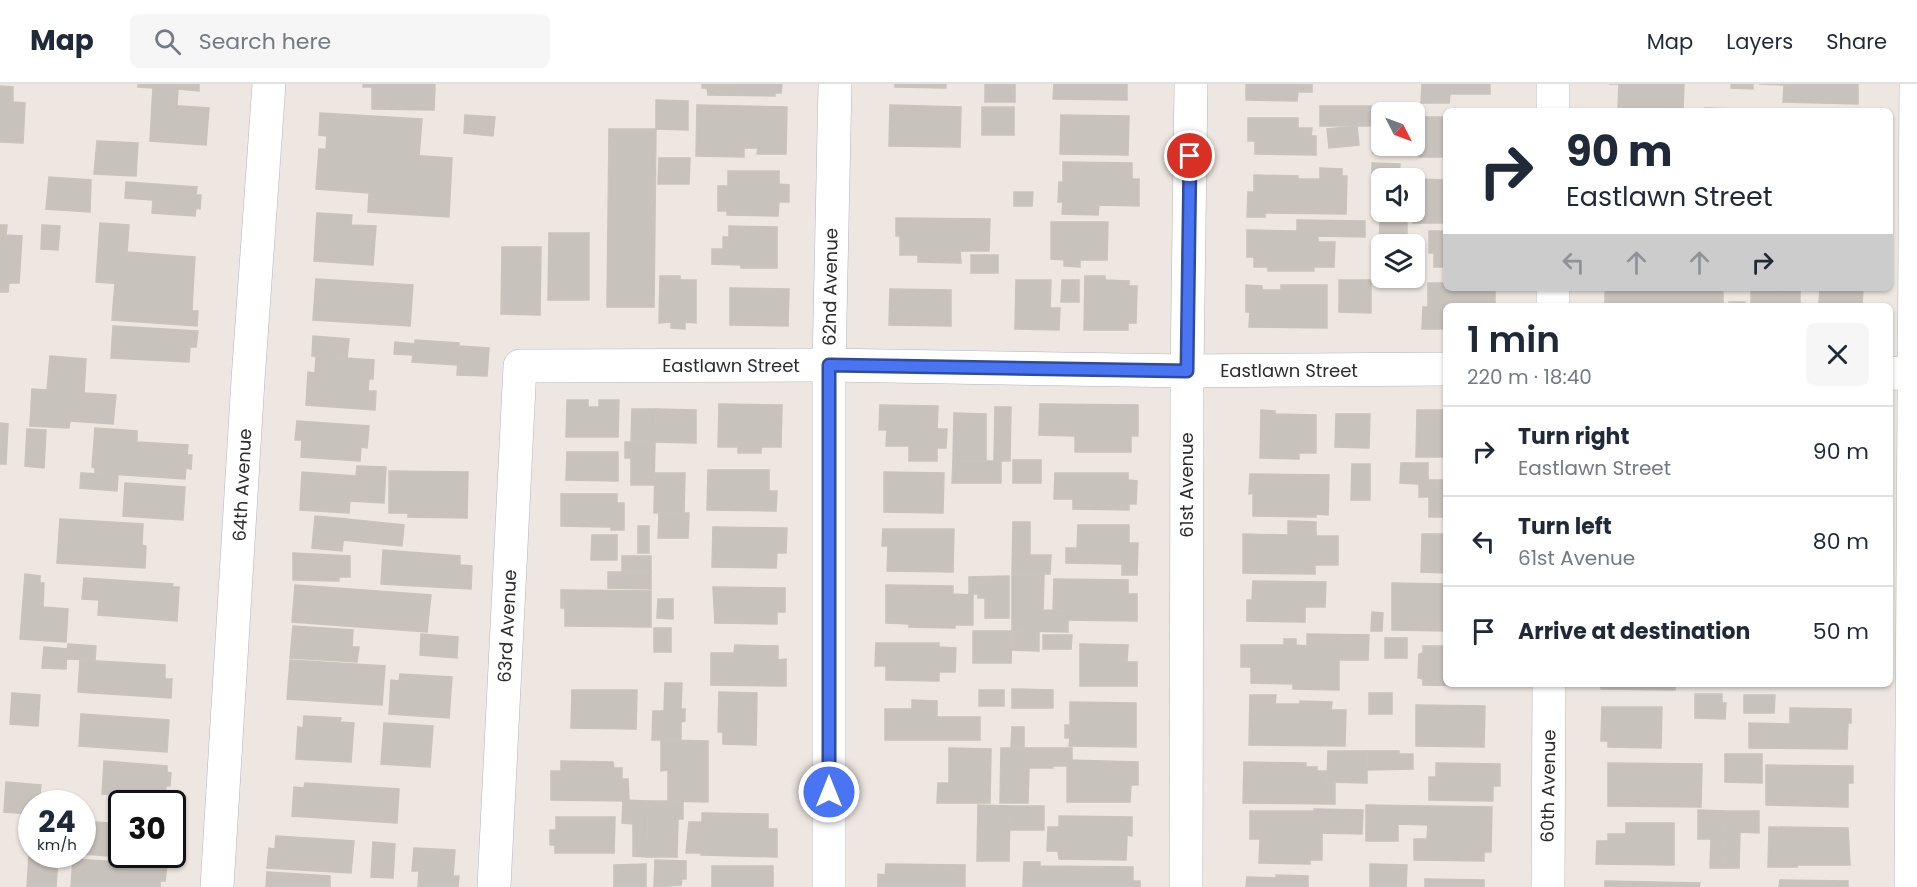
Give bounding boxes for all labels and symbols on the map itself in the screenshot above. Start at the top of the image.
north arrow [1371,102,1425,156]
pin [1164,130,1215,181]
street label: 62nd Avenue [816,228,844,346]
street label: Eastlawn Street [662,353,800,378]
street label: Eastlawn Street [1220,358,1358,383]
street label: 64th Avenue [227,428,257,542]
street label: 61st Avenue [1174,432,1199,538]
street label: 63rd Avenue [492,569,522,683]
street label: 60th Avenue [1535,729,1561,843]
position arrow [797,760,861,824]
speed limit sign: 30 [108,790,186,868]

